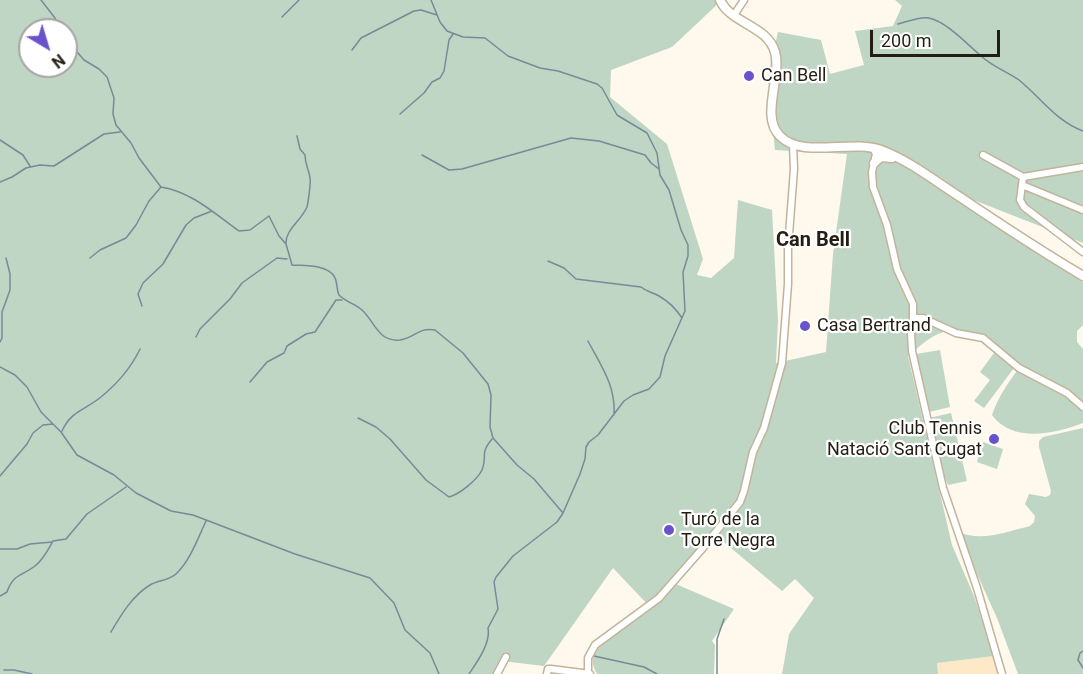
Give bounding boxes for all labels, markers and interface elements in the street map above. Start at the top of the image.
north arrow [18,18,78,78]
scale bar [873,18,1004,56]
text: 200 m [881,30,932,51]
text: N [48,50,68,72]
place label: Can Bell [761,65,826,87]
marker: Can Bell [742,69,756,83]
district label: Can Bell [776,229,850,253]
place label: Casa Bertrand [817,315,931,337]
marker: Casa Bertrand [798,319,812,333]
place label: Club Tennis Natació Sant Cugat [827,418,982,460]
marker: Club Tennis Natació Sant Cugat [987,432,1001,446]
place label: Turó de la Torre Negra [681,509,775,552]
marker: Turó de la Torre Negra [662,523,676,537]

